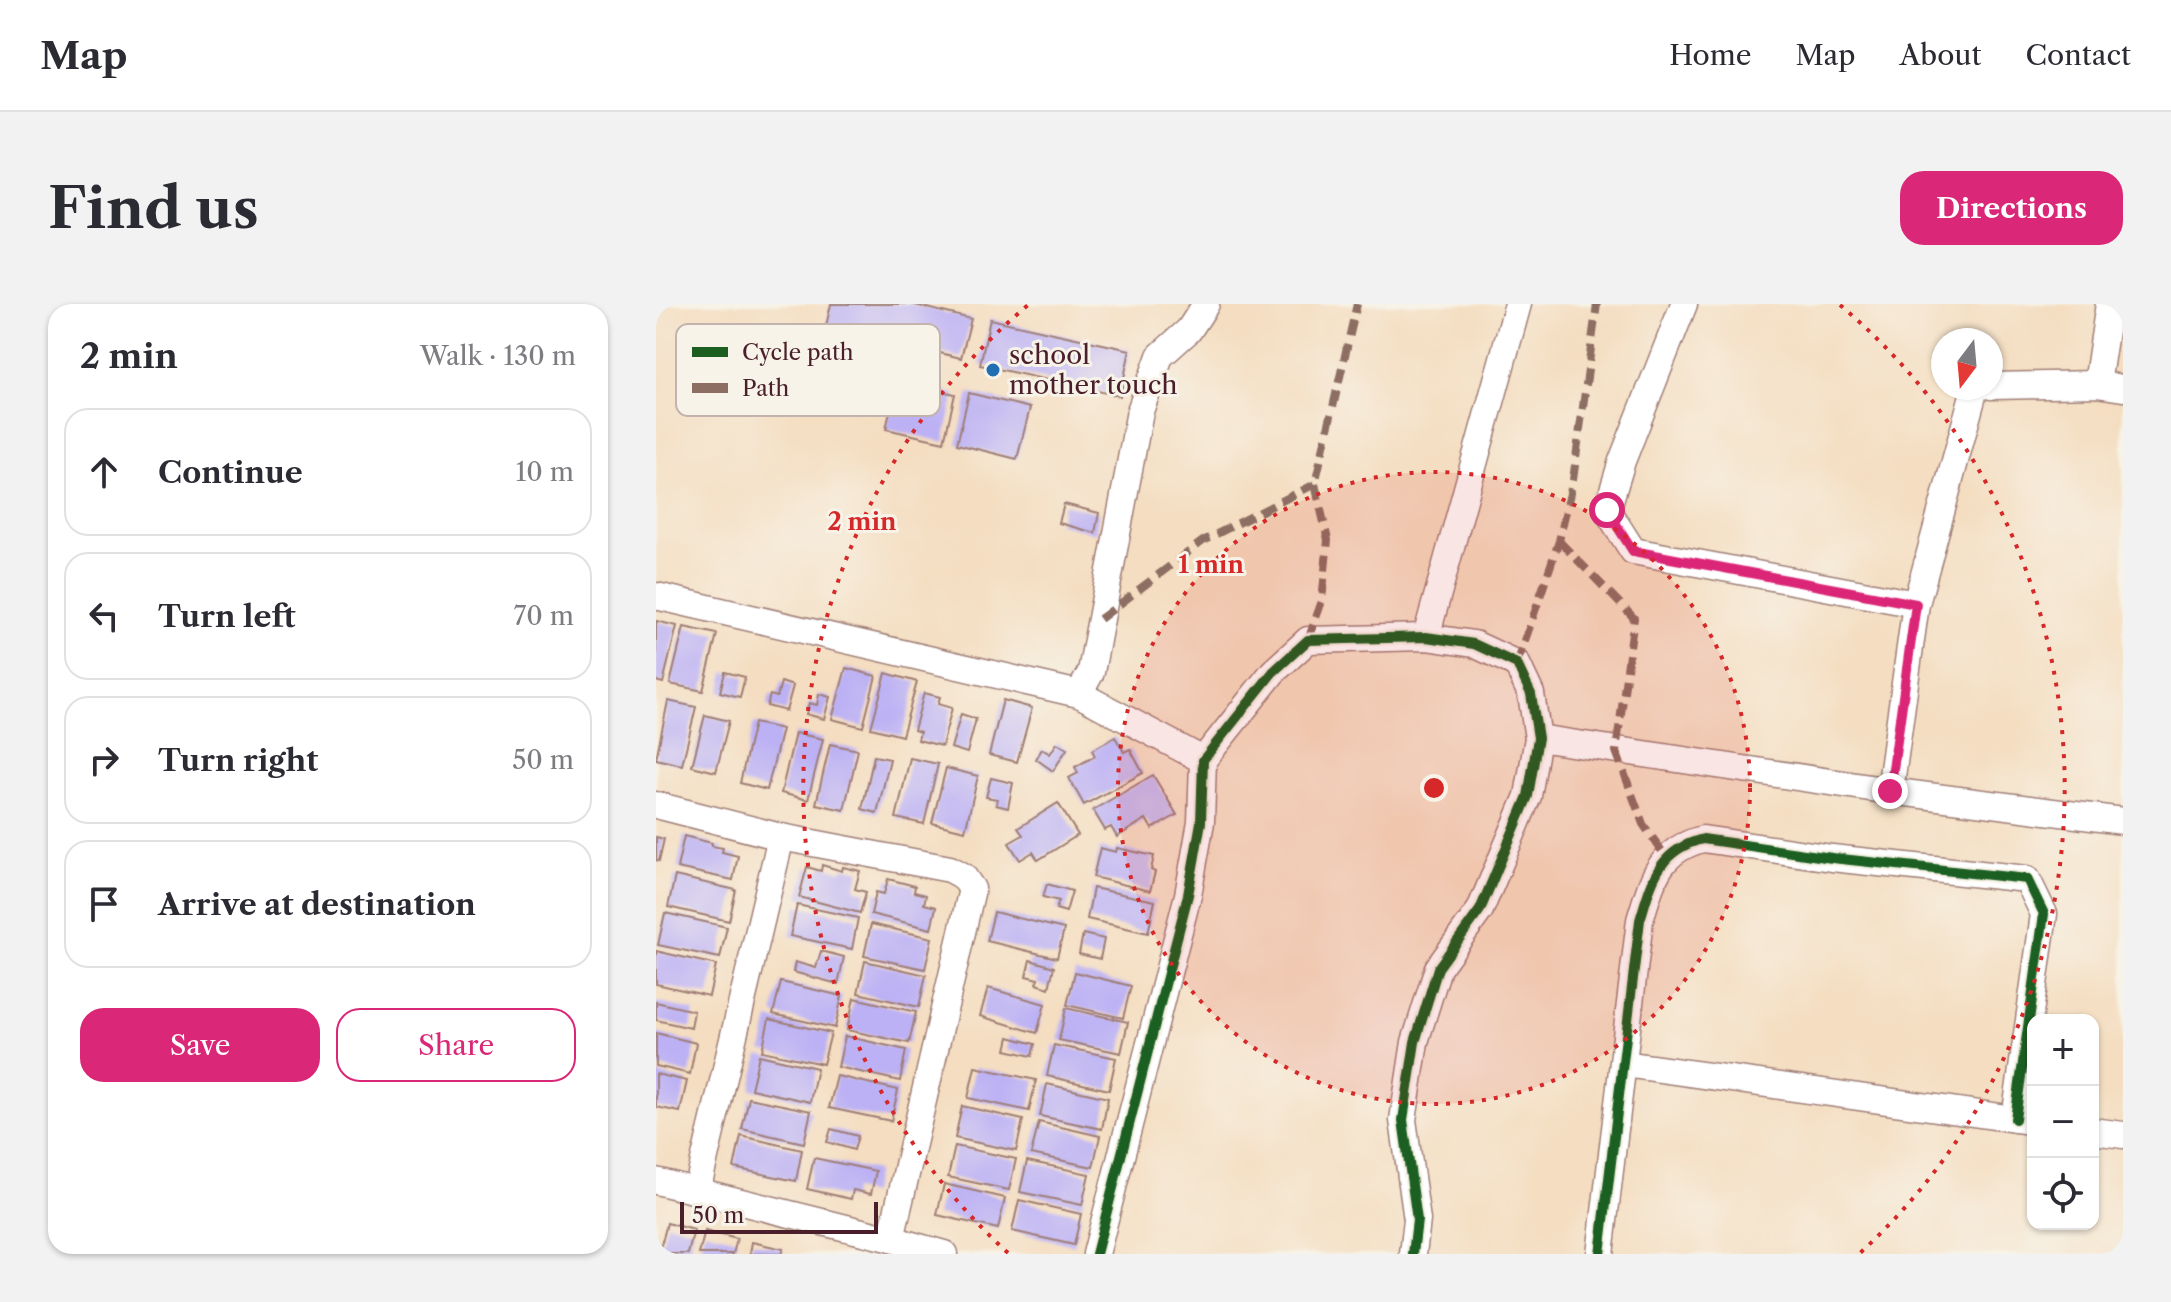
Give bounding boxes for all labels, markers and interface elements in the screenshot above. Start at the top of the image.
text: Map [40,32,128,79]
text: Home [1669,38,1751,72]
text: Map [1795,38,1855,72]
text: About [1899,38,1981,72]
text: Contact [2025,38,2131,72]
button: Directions [1900,171,2123,245]
text: Find us [48,174,259,243]
legend [676,324,940,416]
north arrow [1931,328,2003,400]
text: 2 min [80,335,178,377]
text: Cycle path [742,339,854,366]
place label: school mother touch [1009,339,1178,401]
text: Walk · 130 m [420,340,576,372]
marker: school mother touch [984,361,1002,379]
text: Path [742,375,790,402]
icon: ahead [82,450,126,494]
text: Continue [158,454,303,491]
text: 10 m [515,456,574,488]
route start [1589,492,1625,528]
text: 2 min [827,507,897,536]
text: 1 min [1178,550,1244,579]
icon: left [82,594,126,638]
text: Turn left [158,598,295,635]
text: 70 m [514,600,574,632]
icon: right [82,738,126,782]
text: Turn right [158,742,318,779]
text: 50 m [512,744,574,776]
route end [1872,773,1908,809]
centre of rings [1420,774,1448,802]
icon: arrive [82,882,126,926]
text: Arrive at destination [158,886,476,923]
button: Save [80,1008,320,1082]
button: Share [336,1008,576,1082]
map controls [2027,1014,2099,1230]
button: + [2027,1014,2099,1086]
button: − [2027,1086,2099,1158]
button: locate [2027,1158,2099,1230]
scale bar [680,1198,878,1234]
text: 50 m [692,1202,744,1229]

